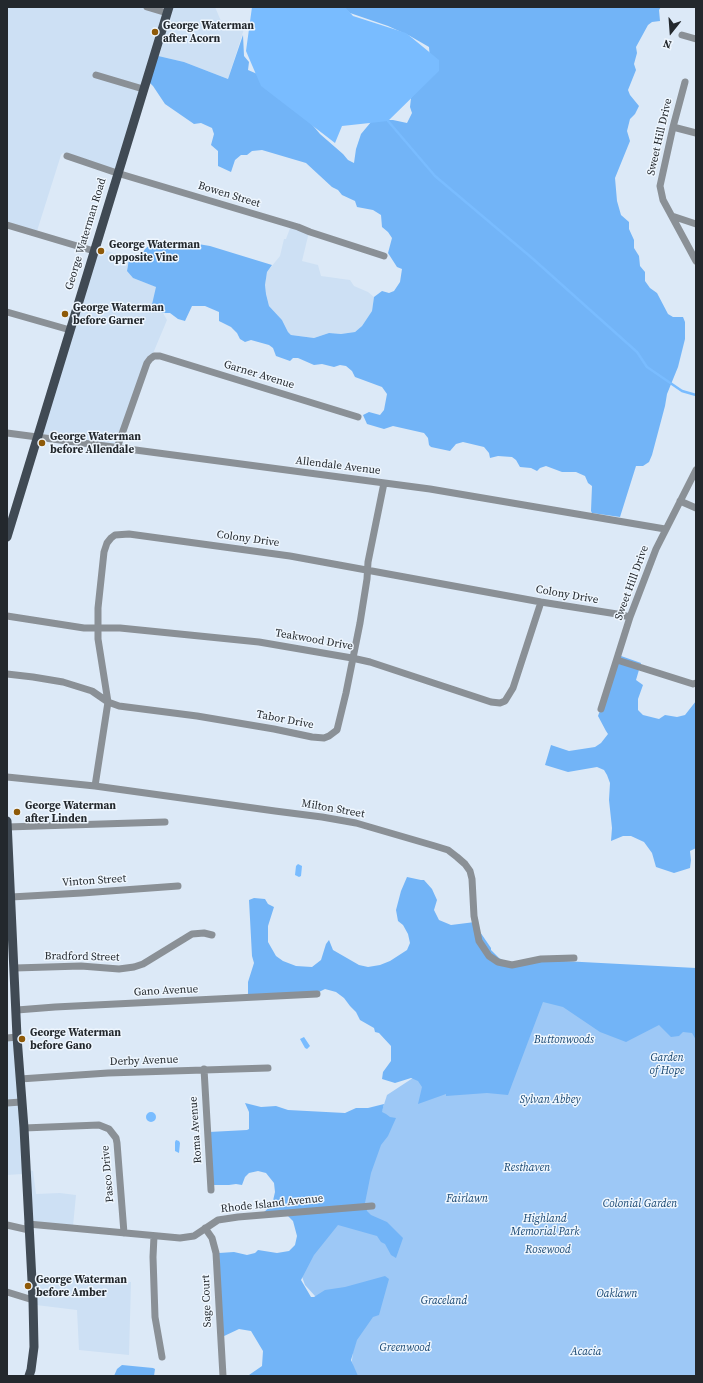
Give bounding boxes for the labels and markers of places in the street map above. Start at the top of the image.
place label: George Waterman after Acorn [163,19,254,45]
marker: George Waterman after Acorn [150,27,160,37]
place label: George Waterman opposite Vine [109,238,200,264]
marker: George Waterman opposite Vine [96,246,106,256]
place label: George Waterman before Garner [73,301,164,327]
marker: George Waterman before Garner [60,309,70,319]
place label: George Waterman before Allendale [50,430,141,456]
marker: George Waterman before Allendale [37,438,47,448]
place label: George Waterman after Linden [25,799,116,825]
marker: George Waterman after Linden [12,807,22,817]
place label: George Waterman before Gano [30,1026,121,1052]
marker: George Waterman before Gano [17,1034,27,1044]
place label: George Waterman before Amber [36,1273,127,1299]
marker: George Waterman before Amber [23,1281,33,1291]

